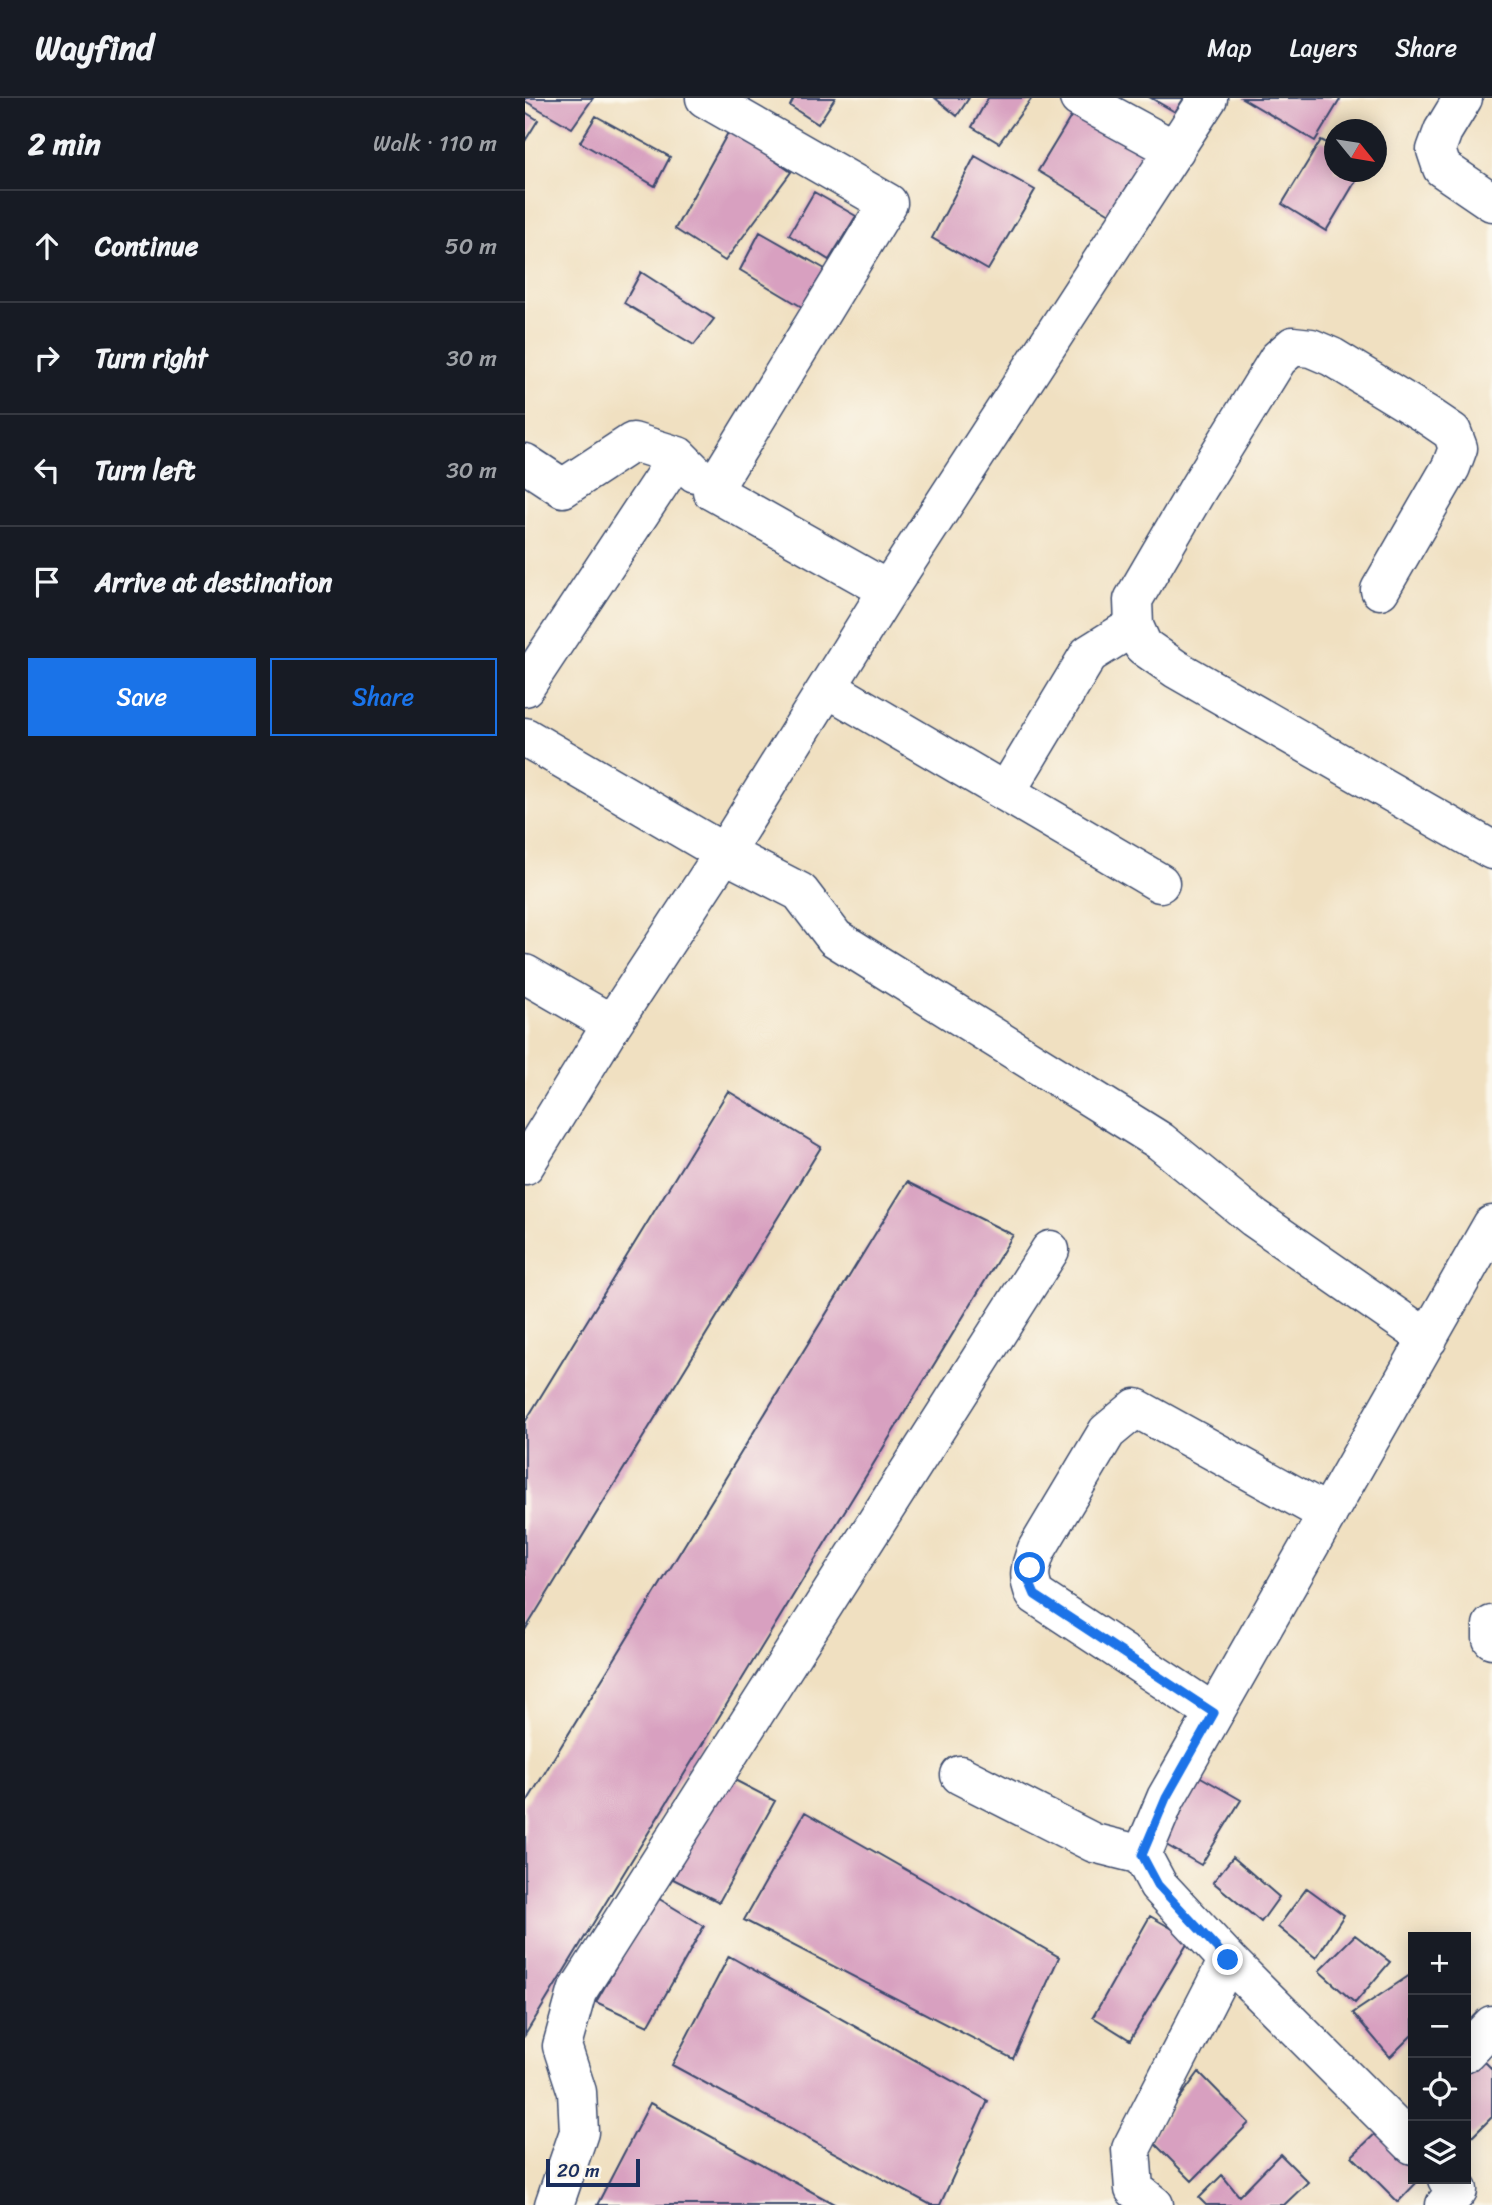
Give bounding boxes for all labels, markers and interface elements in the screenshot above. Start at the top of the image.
text: Wayfind [35,19,154,77]
text: Map [1207,27,1252,69]
text: Layers [1290,27,1357,69]
text: Share [1395,27,1457,69]
text: 2 min [28,117,101,171]
north arrow [1324,119,1387,182]
text: Walk · 110 m [373,123,497,164]
text: Continue [95,223,198,269]
text: 50 m [445,226,497,267]
icon: ahead [28,227,66,265]
text: Turn right [95,335,208,381]
text: 30 m [446,338,497,379]
icon: right [28,339,66,377]
text: Turn left [95,447,195,493]
text: 30 m [446,450,497,491]
icon: left [28,451,66,489]
text: Arrive at destination [95,559,332,605]
icon: arrive [28,563,66,601]
button: Save [28,658,256,736]
button: Share [270,658,497,736]
route start [1014,1552,1045,1583]
map controls [1408,1932,1471,2184]
button: + [1408,1932,1471,1995]
route end [1212,1944,1243,1975]
button: − [1408,1995,1471,2058]
button: locate [1408,2058,1471,2121]
button: layers [1408,2121,1471,2184]
text: 20 m [557,2154,600,2187]
scale bar [546,2156,641,2188]

